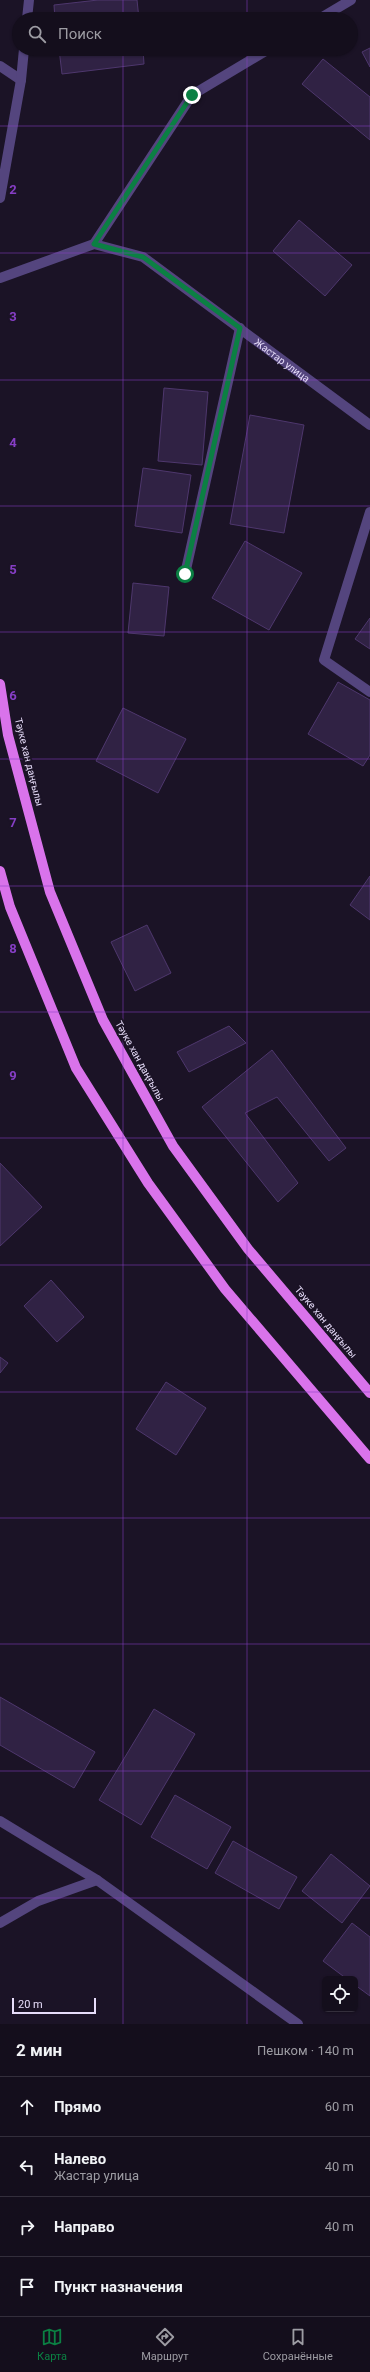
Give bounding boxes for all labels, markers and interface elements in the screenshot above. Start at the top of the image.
search box [12,12,358,56]
icon: search [26,23,48,45]
text: Поиск [58,25,102,43]
route end [183,86,201,104]
text: 2 [9,182,17,197]
text: 3 [9,309,17,324]
street label: Жастар улица [253,336,312,384]
text: 4 [9,435,17,450]
text: 5 [9,562,17,577]
route start [176,565,194,583]
text: 6 [9,688,17,703]
street label: Тәуке хан даңғылы [13,717,45,807]
text: 7 [9,815,17,830]
text: 8 [9,941,17,956]
street label: Тәуке хан даңғылы [113,1019,167,1103]
text: 9 [9,1068,17,1083]
street label: Тәуке хан даңғылы [293,1284,359,1360]
map controls [322,1976,358,2012]
button: locate [322,1976,358,2012]
scale bar [12,1996,96,2015]
text: 20 m [18,1998,43,2011]
text: 2 мин [16,2040,62,2060]
text: Пешком · 140 m [257,2043,354,2058]
icon: ahead [16,2096,38,2118]
text: Прямо [54,2098,101,2116]
text: 60 m [325,2099,354,2114]
text: Налево [54,2150,106,2168]
icon: left [16,2156,38,2178]
text: 40 m [325,2159,354,2174]
text: Жастар улица [54,2168,139,2183]
icon: right [16,2216,38,2238]
text: Направо [54,2218,115,2236]
text: 40 m [325,2219,354,2234]
icon: arrive [16,2276,38,2298]
text: Пункт назначения [54,2278,183,2296]
tab: Карта [37,2326,67,2363]
tab: Маршрут [141,2326,189,2363]
tab: Сохранённые [263,2326,333,2363]

